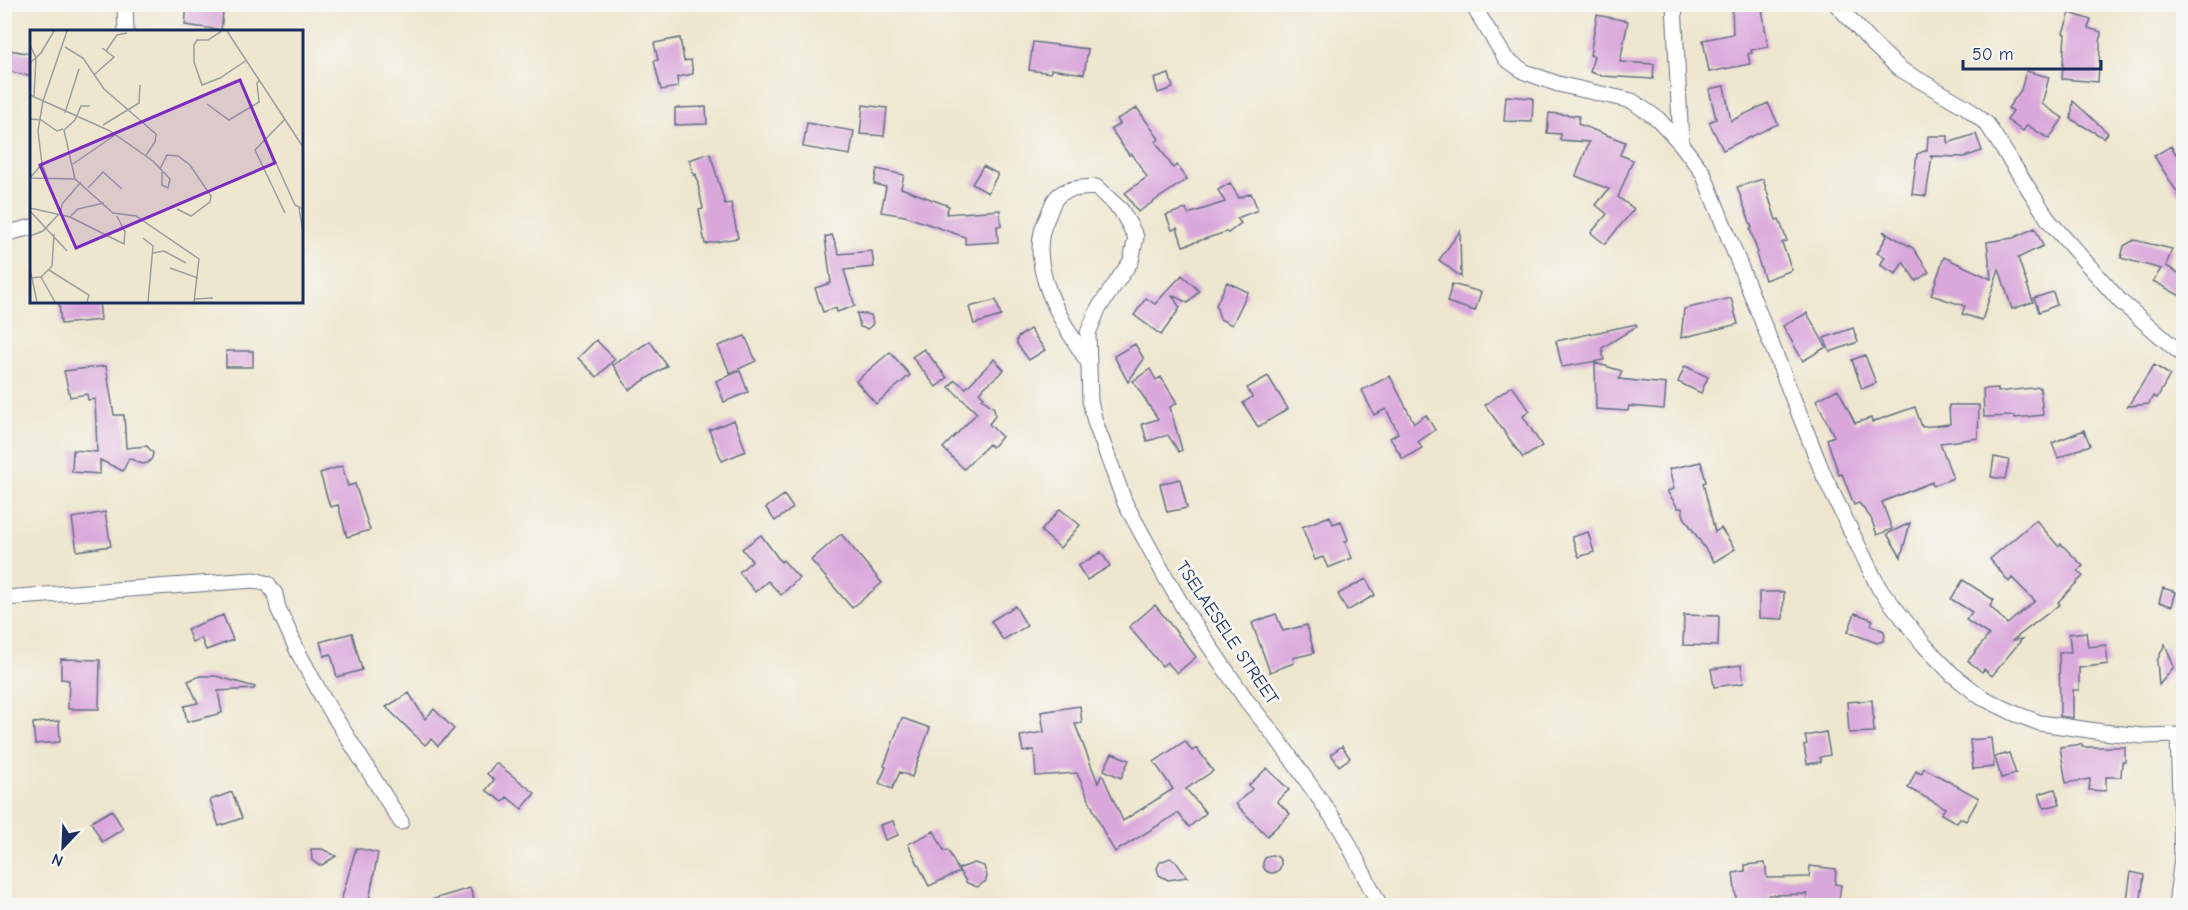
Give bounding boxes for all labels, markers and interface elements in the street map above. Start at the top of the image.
inset map [30,30,303,303]
scale bar [1963,33,2101,71]
text: 50 m [1972,44,2014,65]
street label: TSELAESELE STREET [1171,557,1283,709]
north arrow [33,817,93,877]
text: N [49,850,66,870]

